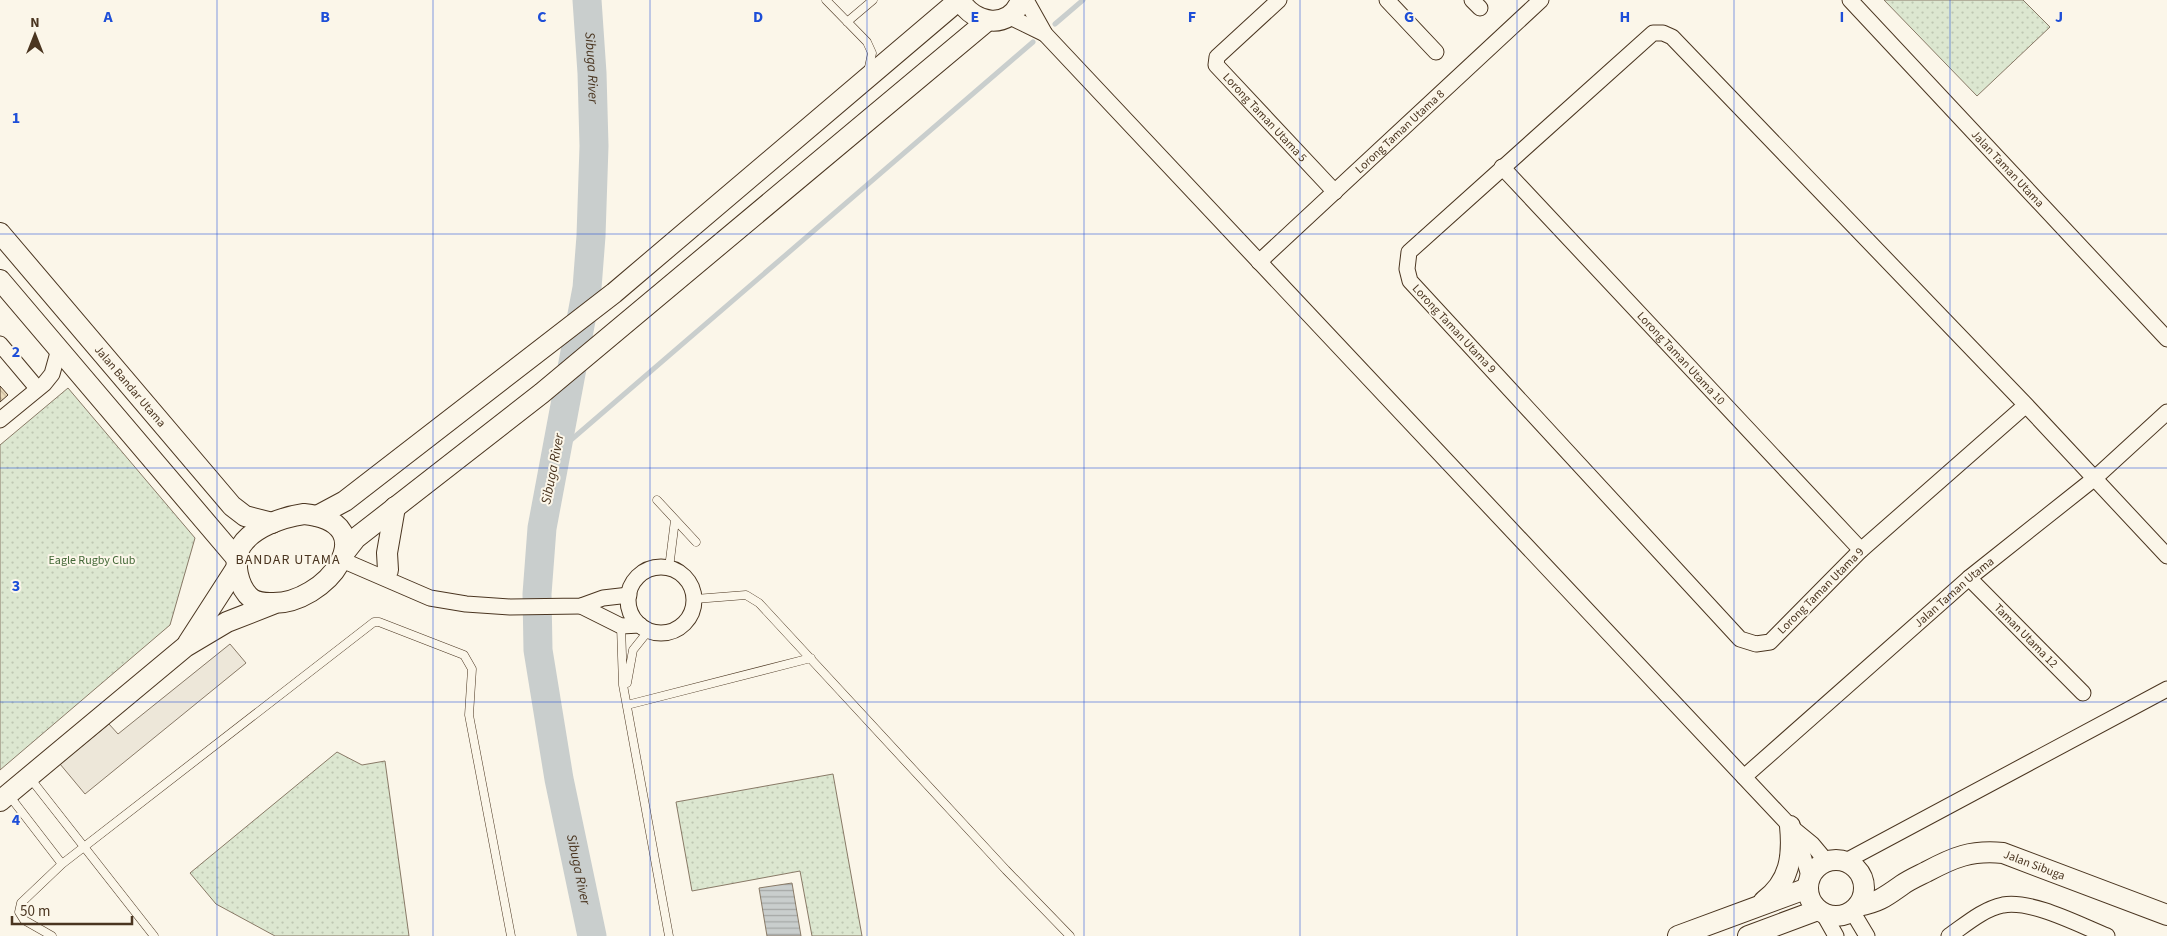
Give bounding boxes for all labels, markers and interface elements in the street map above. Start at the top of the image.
text: A [102,6,113,28]
text: B [320,6,330,28]
text: C [537,6,547,28]
text: D [753,6,763,28]
text: E [971,6,979,28]
text: F [1188,6,1196,28]
text: G [1404,6,1414,28]
text: H [1620,6,1630,28]
text: I [1840,6,1844,28]
text: J [2055,6,2063,28]
north arrow [10,10,60,60]
text: N [30,13,40,33]
water label: Sibuga River [579,31,603,105]
street label: Lorong Taman Utama 5 [1219,69,1311,166]
street label: Lorong Taman Utama 8 [1351,85,1448,177]
text: 1 [12,107,20,129]
street label: Jalan Taman Utama [1967,126,2048,211]
street label: Lorong Taman Utama 9 [1408,281,1500,377]
street label: Lorong Taman Utama 10 [1633,308,1729,409]
text: 2 [12,341,20,363]
street label: Jalan Bandar Utama [90,342,170,431]
water label: Sibuga River [536,431,570,506]
street label: Lorong Taman Utama 9 [1774,544,1868,638]
district label: BANDAR UTAMA [235,550,341,570]
park label: Eagle Rugby Club [49,552,136,569]
street label: Jalan Taman Utama [1911,553,1998,631]
text: 3 [12,575,20,597]
street label: Taman Utama 12 [1990,599,2062,672]
text: 4 [12,809,21,831]
water label: Sibuga River [561,832,595,908]
street label: Jalan Sibuga [2001,846,2068,884]
scale bar [12,894,132,926]
text: 50 m [20,901,50,922]

